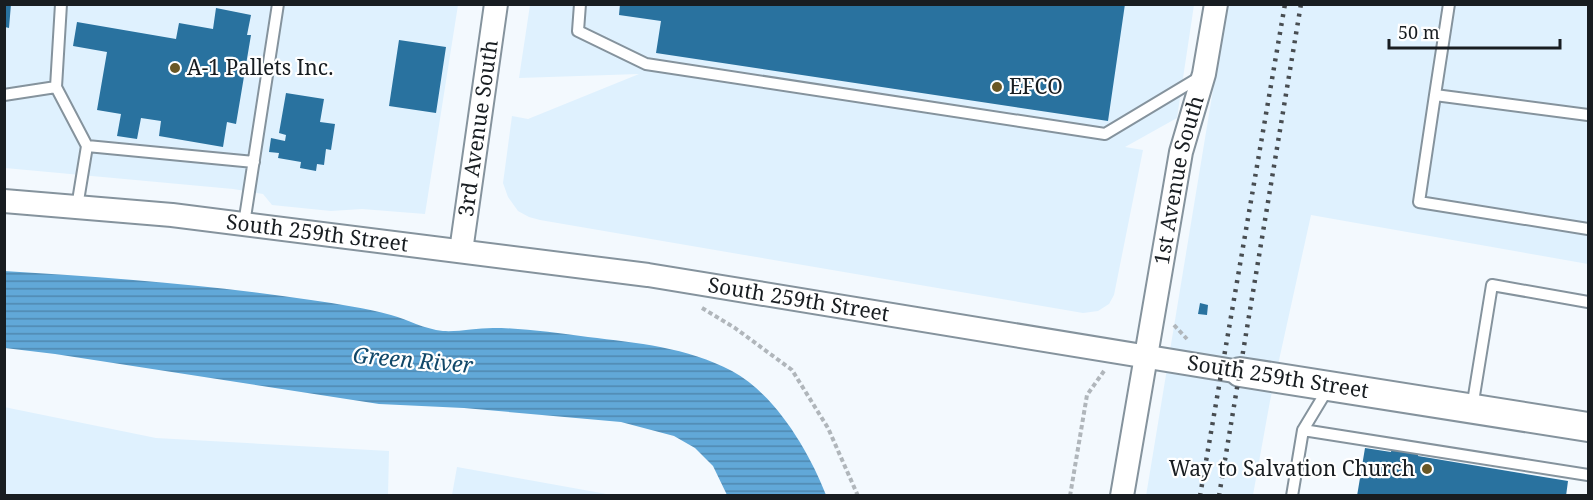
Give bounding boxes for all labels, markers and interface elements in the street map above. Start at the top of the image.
scale bar [1389,12,1560,50]
text: 50 m [1398,20,1440,44]
street label: 3rd Avenue South [451,38,504,218]
place label: A-1 Pallets Inc. [187,53,333,81]
marker: A-1 Pallets Inc. [168,61,182,75]
place label: EFCO [1009,72,1063,100]
marker: EFCO [990,80,1004,94]
street label: 1st Avenue South [1147,92,1210,267]
street label: South 259th Street [225,207,410,258]
street label: South 259th Street [706,270,891,327]
water label: Green River [352,339,475,379]
street label: South 259th Street [1186,348,1371,404]
place label: Way to Salvation Church [1169,454,1415,482]
marker: Way to Salvation Church [1420,462,1434,476]

